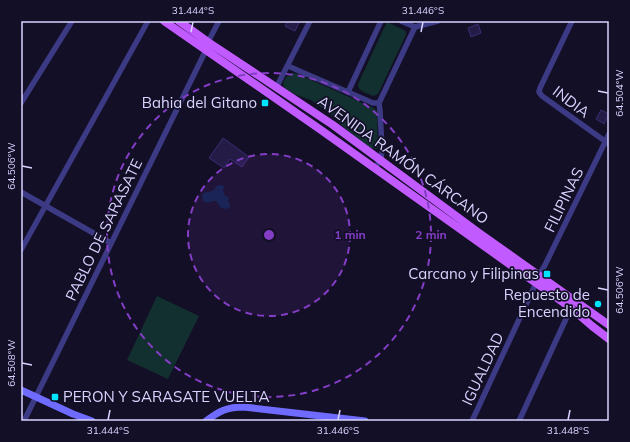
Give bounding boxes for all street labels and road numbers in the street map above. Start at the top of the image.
street label: INDIA [549,82,593,122]
street label: AVENIDA RAMÓN CÁRCANO [314,91,492,228]
street label: PABLO DE SARASATE [61,156,146,304]
street label: FILIPINAS [540,164,587,235]
street label: IGUALDAD [457,329,508,408]

